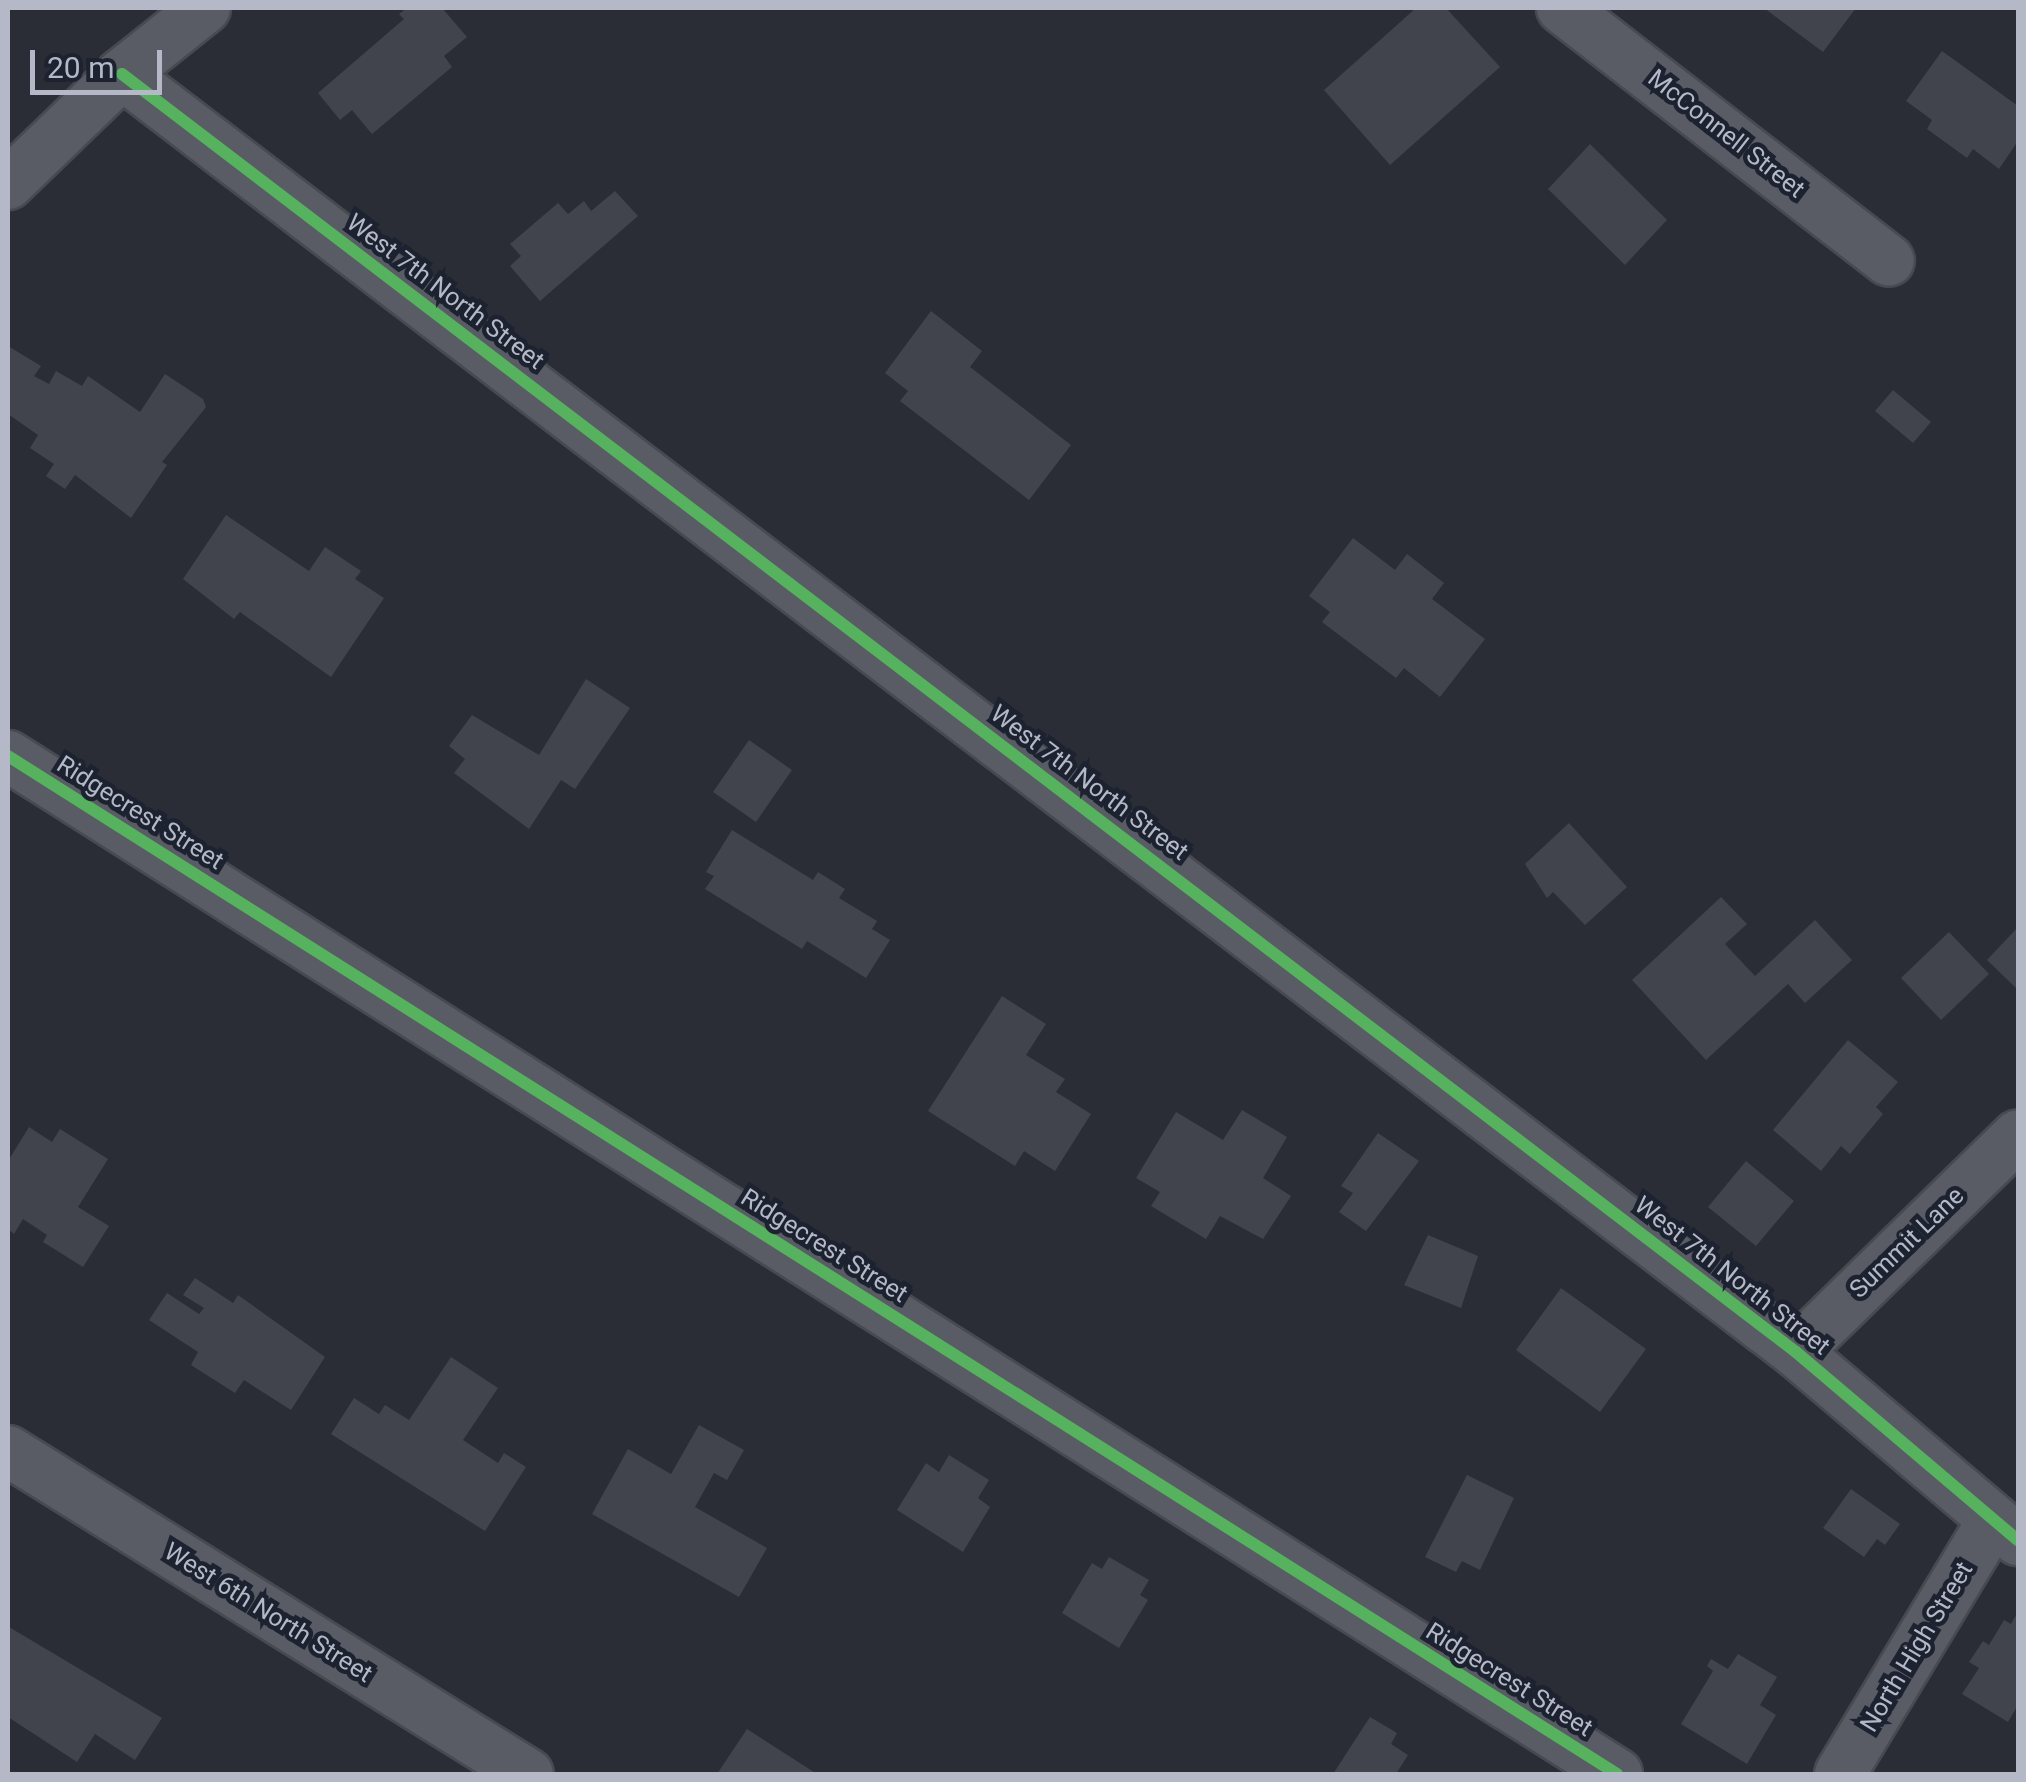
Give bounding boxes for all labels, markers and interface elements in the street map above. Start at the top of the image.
scale bar [35,30,168,92]
text: 20 m [47,50,114,85]
street label: McConnell Street [1642,63,1810,205]
street label: West 7th North Street [340,208,550,376]
street label: West 7th North Street [984,699,1194,867]
street label: Ridgecrest Street [51,750,229,876]
street label: Summit Lane [1844,1181,1970,1305]
street label: Ridgecrest Street [735,1183,913,1309]
street label: West 7th North Street [1628,1190,1836,1362]
street label: West 6th North Street [158,1537,378,1689]
street label: North High Street [1854,1556,1980,1738]
street label: Ridgecrest Street [1420,1617,1598,1743]

